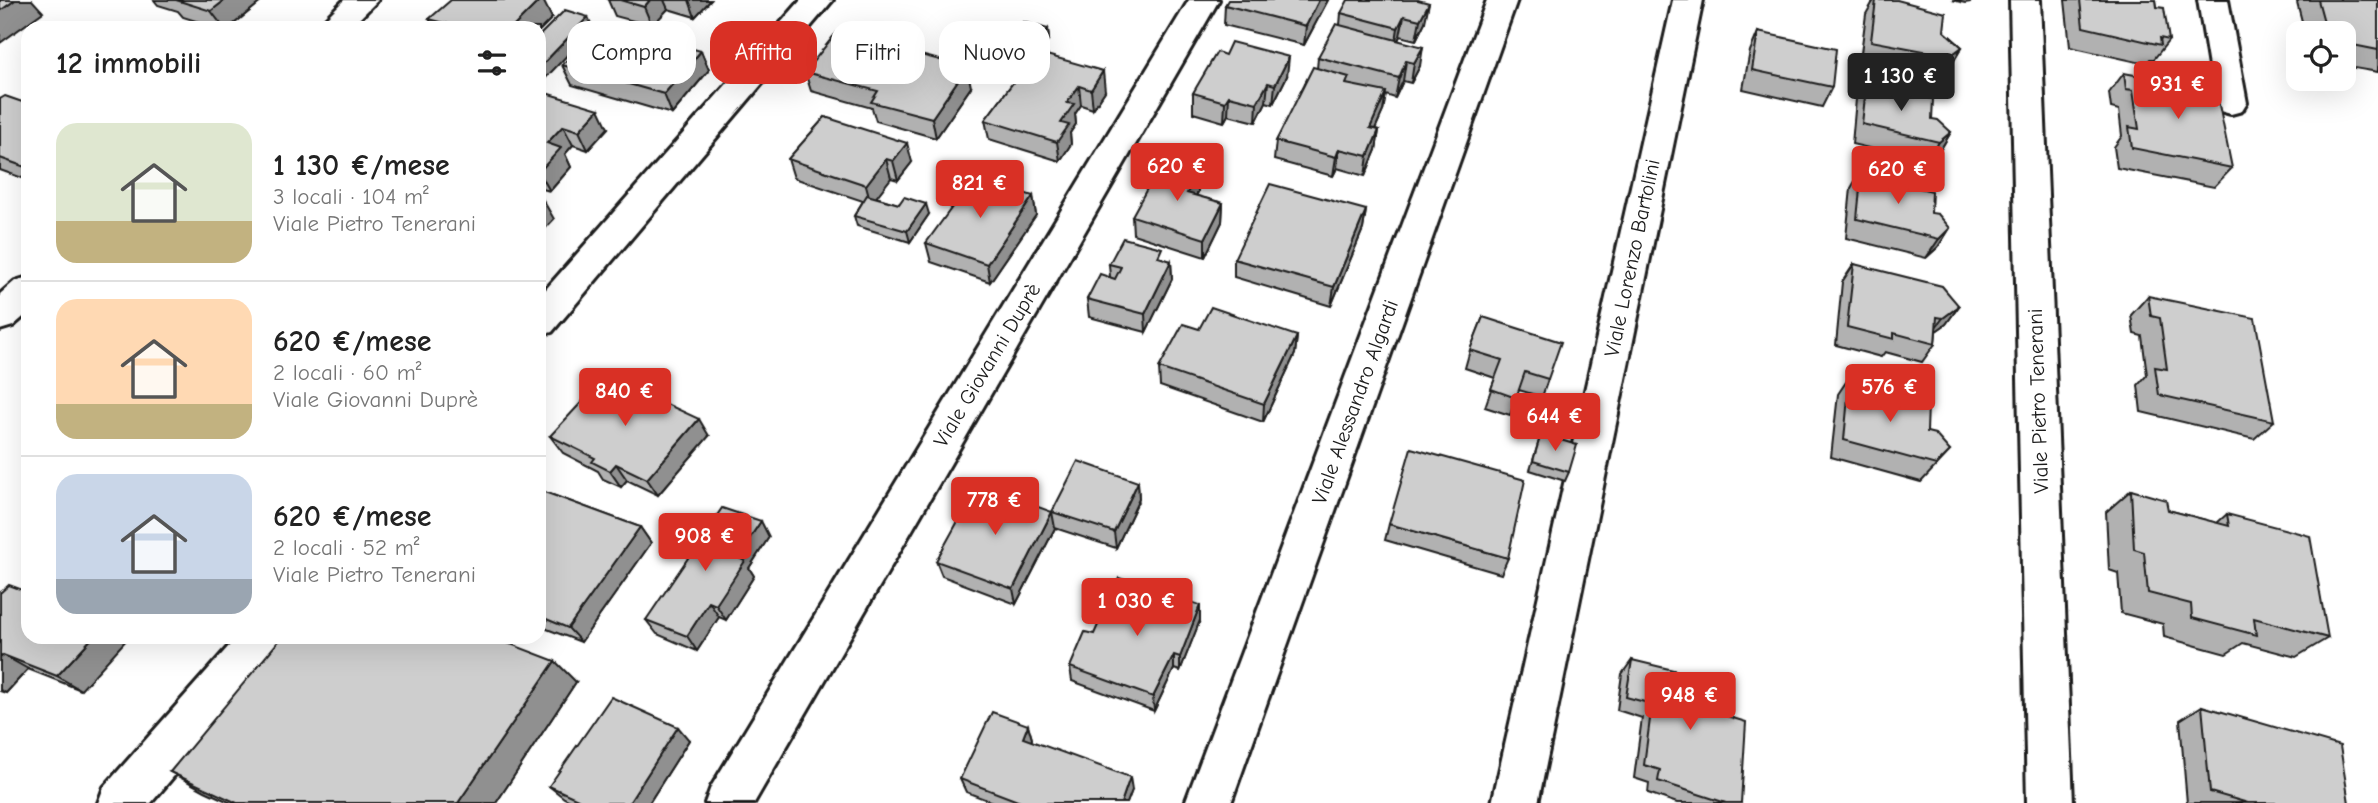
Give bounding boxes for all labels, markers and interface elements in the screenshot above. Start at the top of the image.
chip: Compra [567,21,696,84]
chip: Affitta [710,21,817,84]
chip: Filtri [831,21,925,84]
chip: Nuovo [939,21,1050,84]
map controls [2286,21,2356,91]
button: locate [2286,21,2356,91]
icon: filters [473,44,511,82]
text: 12 immobili [56,46,201,81]
pin: 1 130 € [1836,54,1966,113]
pin: 931 € [2129,61,2227,121]
text: 1 130 € [1864,62,1938,89]
text: 931 € [2150,70,2206,97]
pin: 620 € [1128,144,1226,203]
pin: 620 € [1849,146,1947,206]
text: 1 130 €/mese [273,148,450,183]
icon: home [112,151,196,235]
text: 620 € [1147,152,1207,179]
text: 620 € [1868,155,1928,182]
street label: Viale Lorenzo Bartolini [1599,157,1665,359]
pin: 821 € [931,160,1029,220]
text: 821 € [952,169,1008,196]
text: 3 locali · 104 m² [273,183,429,210]
text: Viale Pietro Tenerani [273,210,476,237]
street label: Viale Giovanni Duprè [929,279,1045,451]
street label: Viale Alessandro Algardi [1307,297,1403,507]
street label: Viale Pietro Tenerani [2023,308,2053,494]
text: 620 €/mese [273,324,431,359]
icon: home [112,327,196,411]
text: 2 locali · 60 m² [273,359,421,386]
pin: 576 € [1841,364,1939,424]
pin: 840 € [576,368,674,428]
text: 576 € [1861,373,1919,400]
text: 840 € [595,377,655,404]
text: Viale Giovanni Duprè [273,386,478,413]
pin: 644 € [1506,393,1604,453]
text: 644 € [1526,402,1584,429]
pin: 778 € [946,477,1044,537]
text: 778 € [967,486,1023,513]
text: 620 €/mese [273,499,431,534]
icon: home [112,502,196,586]
pin: 908 € [656,514,754,573]
text: 908 € [675,522,736,549]
text: 2 locali · 52 m² [273,534,419,561]
text: Viale Pietro Tenerani [273,561,476,588]
pin: 1 030 € [1072,578,1202,638]
text: 1 030 € [1098,587,1176,614]
pin: 948 € [1641,672,1739,732]
text: 948 € [1661,681,1719,708]

